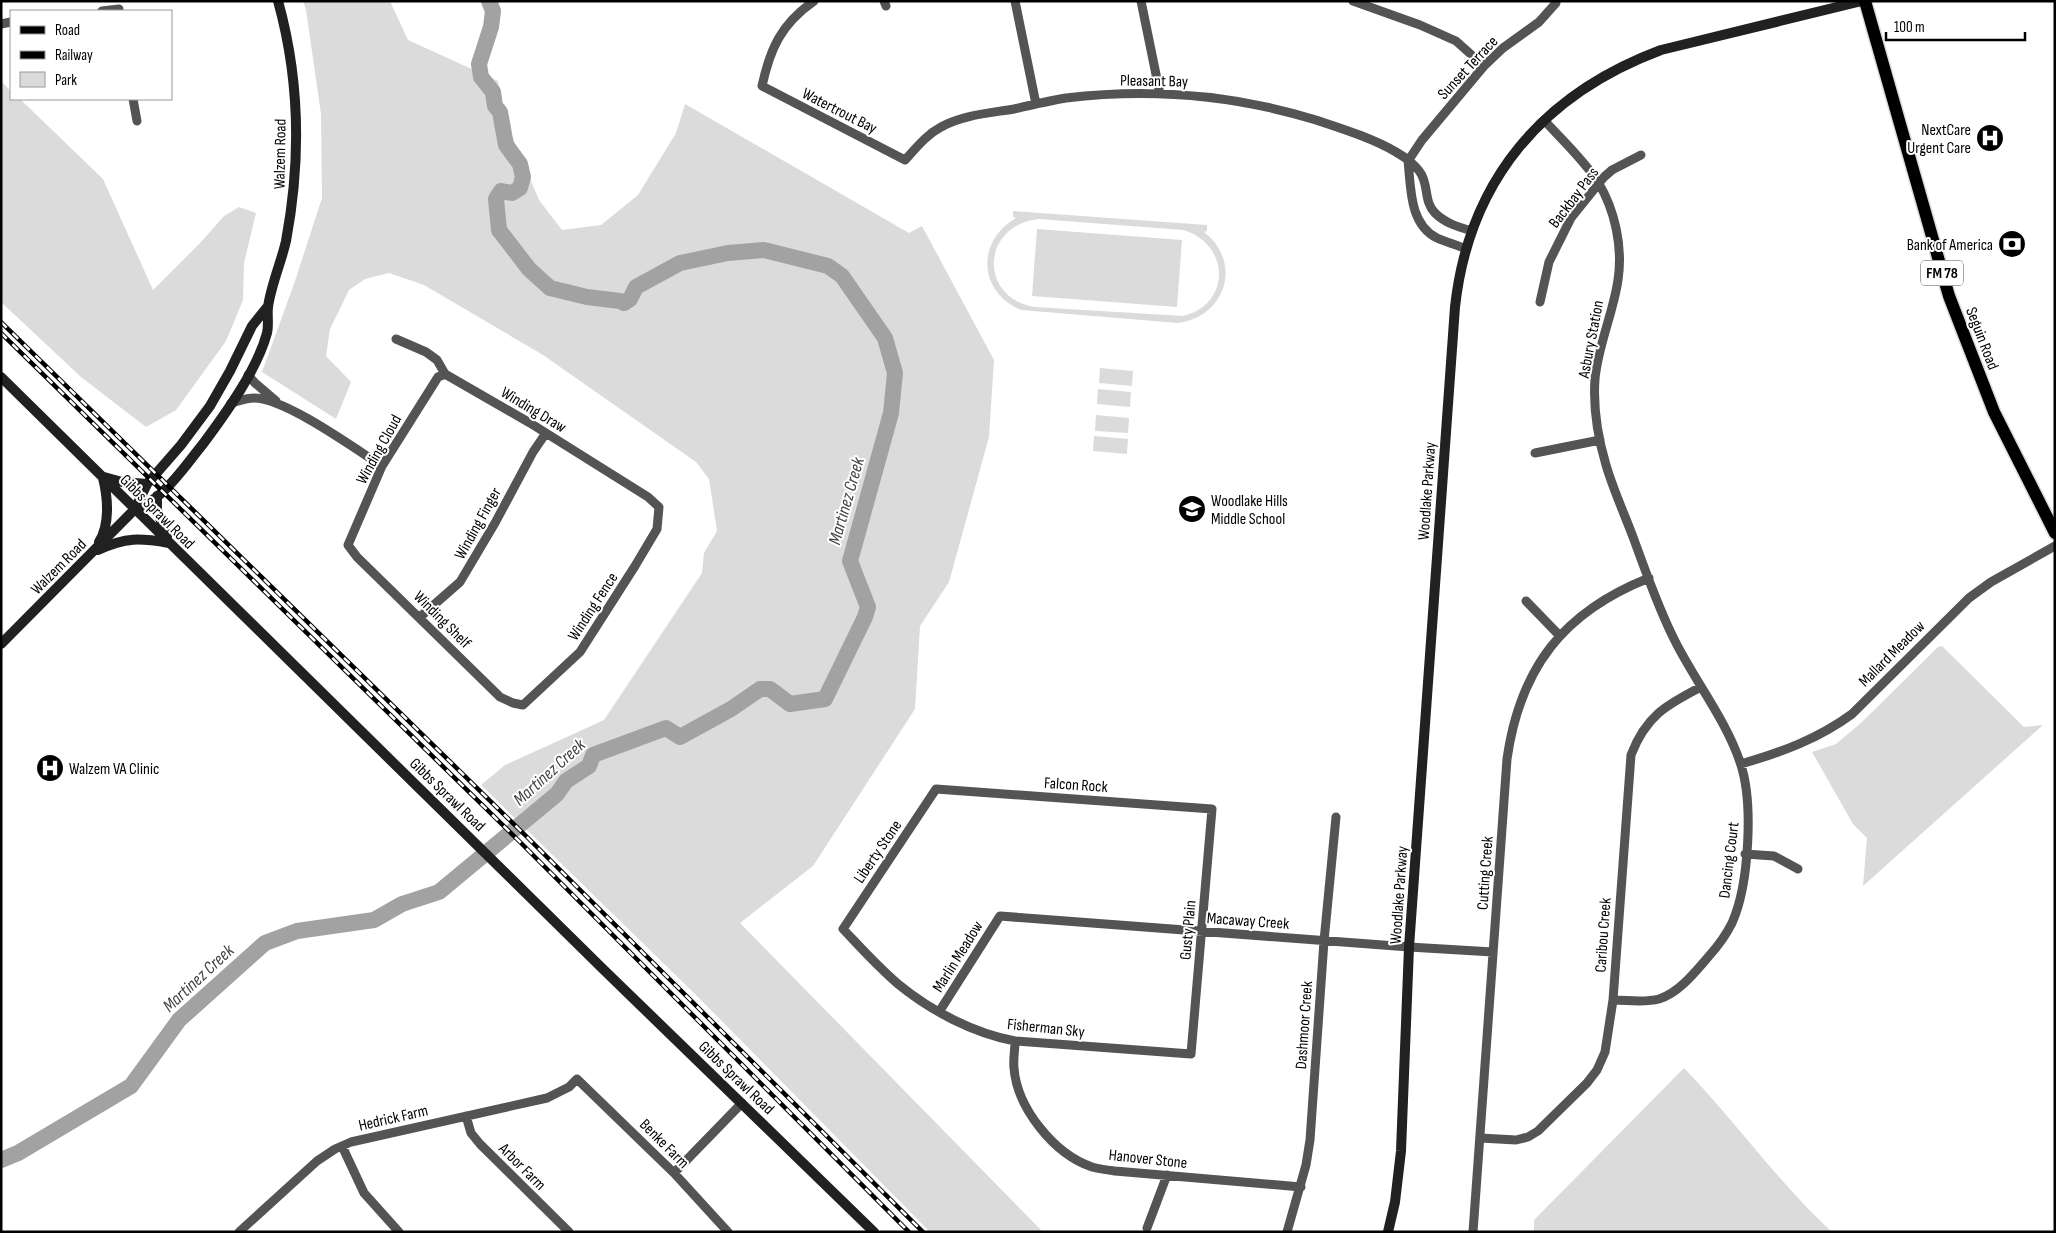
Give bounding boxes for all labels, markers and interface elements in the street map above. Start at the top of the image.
legend [10,10,172,100]
scale bar [1886,10,2025,42]
text: 100 m [1894,18,1925,37]
text: Road [55,21,80,40]
street label: Sunset Terrace [1434,32,1502,104]
text: Railway [55,46,93,65]
text: Park [55,71,77,90]
street label: Pleasant Bay [1120,71,1188,92]
street label: Watertrout Bay [799,84,880,138]
street label: Walzem Road [270,119,291,189]
place label: NextCare Urgent Care [1907,121,1971,158]
hospital icon: NextCare Urgent Care [1975,123,2005,153]
street label: Backbay Pass [1545,164,1603,232]
bank icon: Bank of America [1997,229,2027,259]
place label: Bank of America [1907,236,1993,255]
road number: FM 78 [1921,260,1963,286]
street label: Asbury Station [1574,299,1608,381]
street label: Seguin Road [1961,305,2002,372]
street label: Winding Draw [497,383,569,437]
street label: Winding Cloud [352,412,406,488]
street label: Woodlake Parkway [1415,441,1440,541]
water label: Martinez Creek [824,454,869,547]
street label: Gibbs Sprawl Road [116,471,198,553]
street label: Winding Finger [451,484,506,563]
place label: Woodlake Hills Middle School [1211,492,1288,529]
school or university icon: Woodlake Hills Middle School [1177,494,1207,524]
street label: Walzem Road [27,535,91,599]
street label: Winding Fence [564,569,622,645]
street label: Winding Shelf [409,587,475,653]
street label: Mallard Meadow [1855,617,1929,691]
water label: Martinez Creek [509,734,591,810]
hospital icon: Walzem VA Clinic [35,753,65,783]
street label: Gibbs Sprawl Road [405,754,489,836]
place label: Walzem VA Clinic [69,760,159,779]
street label: Falcon Rock [1043,774,1108,797]
street label: Liberty Stone [850,817,906,887]
street label: Dancing Court [1715,821,1744,899]
street label: Cutting Creek [1473,836,1498,911]
street label: Woodlake Parkway [1387,845,1412,945]
street label: Caribou Creek [1591,897,1616,973]
street label: Gusty Plain [1176,900,1201,961]
street label: Macaway Creek [1206,909,1290,934]
street label: Marlin Meadow [929,918,988,996]
water label: Martinez Creek [158,939,239,1017]
street label: Dashmoor Creek [1292,980,1317,1070]
street label: Fisherman Sky [1006,1015,1086,1042]
street label: Gibbs Sprawl Road [694,1037,778,1119]
street label: Hedrick Farm [357,1101,430,1136]
street label: Benke Farm [635,1115,693,1173]
street label: Arbor Farm [494,1139,550,1195]
street label: Hanover Stone [1108,1146,1188,1173]

